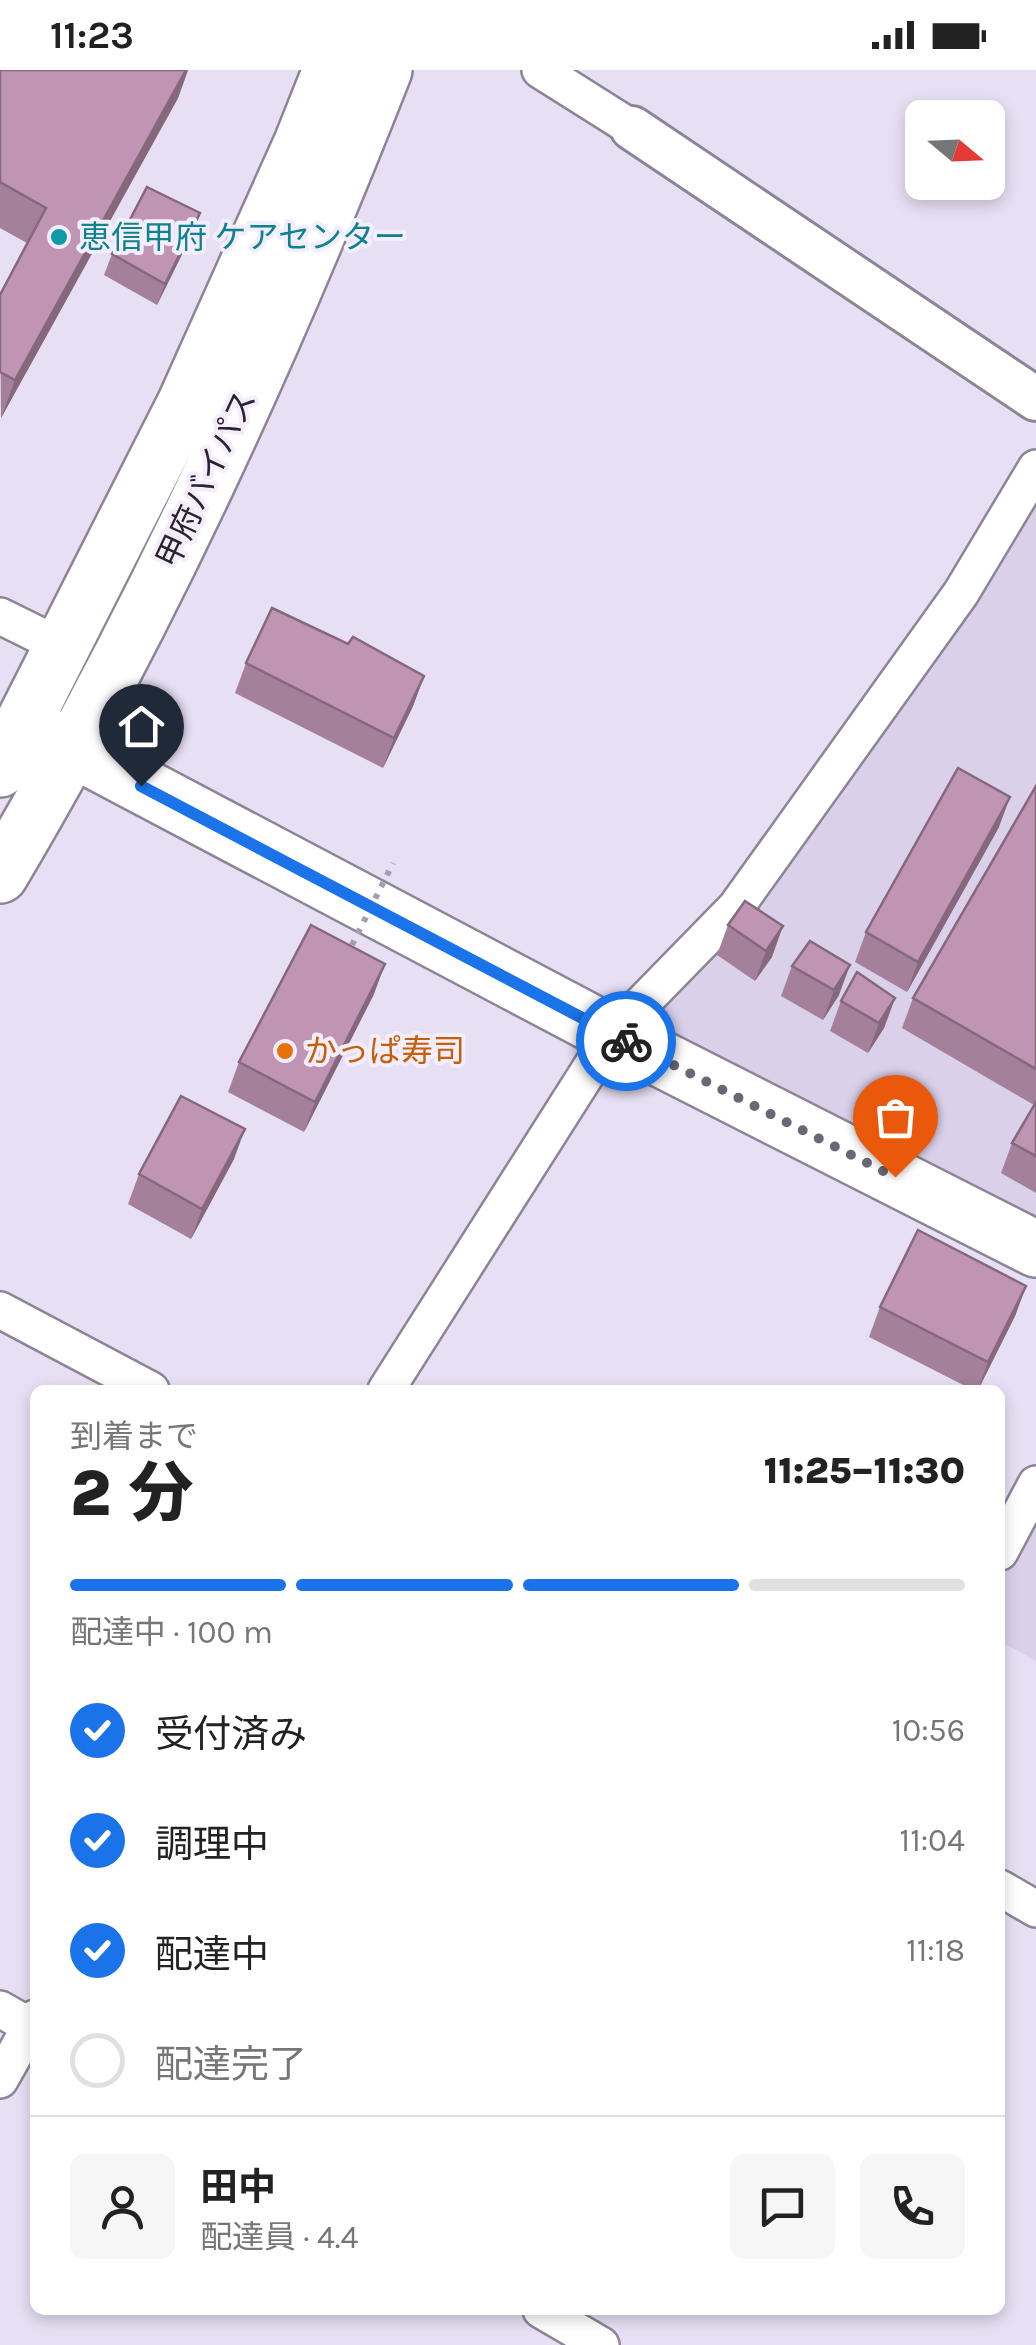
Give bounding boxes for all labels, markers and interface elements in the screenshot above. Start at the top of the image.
text: 11:23 [50,13,134,58]
north arrow [905,100,1005,200]
map controls [905,100,1005,200]
place label: 恵信甲府 ケアセンター [79,219,406,256]
marker: 恵信甲府 ケアセンター [48,226,70,248]
street label: 甲府バイパス [149,385,264,574]
pin [99,684,184,787]
icon: home [114,699,169,754]
courier [576,991,676,1091]
icon: bike [599,1014,654,1069]
place label: かっぱ寿司 [305,1033,465,1070]
marker: かっぱ寿司 [274,1040,296,1062]
pin [853,1075,938,1178]
icon: bag [868,1090,923,1145]
text: 到着まで [70,1418,198,1455]
text: 11:25–11:30 [764,1448,965,1493]
text: 2 分 [70,1455,194,1531]
text: 配達中 · 100 m [70,1614,273,1651]
icon: check [70,1703,125,1758]
text: 受付済み [155,1712,307,1757]
text: 10:56 [892,1712,965,1749]
icon: check [70,1813,125,1868]
text: 調理中 [155,1822,269,1867]
text: 11:04 [900,1822,965,1859]
icon: check [70,1923,125,1978]
text: 配達中 [155,1932,269,1977]
text: 11:18 [906,1932,965,1969]
text: 配達完了 [155,2042,307,2087]
button: person [70,2154,175,2259]
button: chat [730,2154,835,2259]
button: phone [860,2154,965,2259]
text: 田中 [200,2165,276,2210]
text: 配達員 · 4.4 [200,2219,358,2256]

